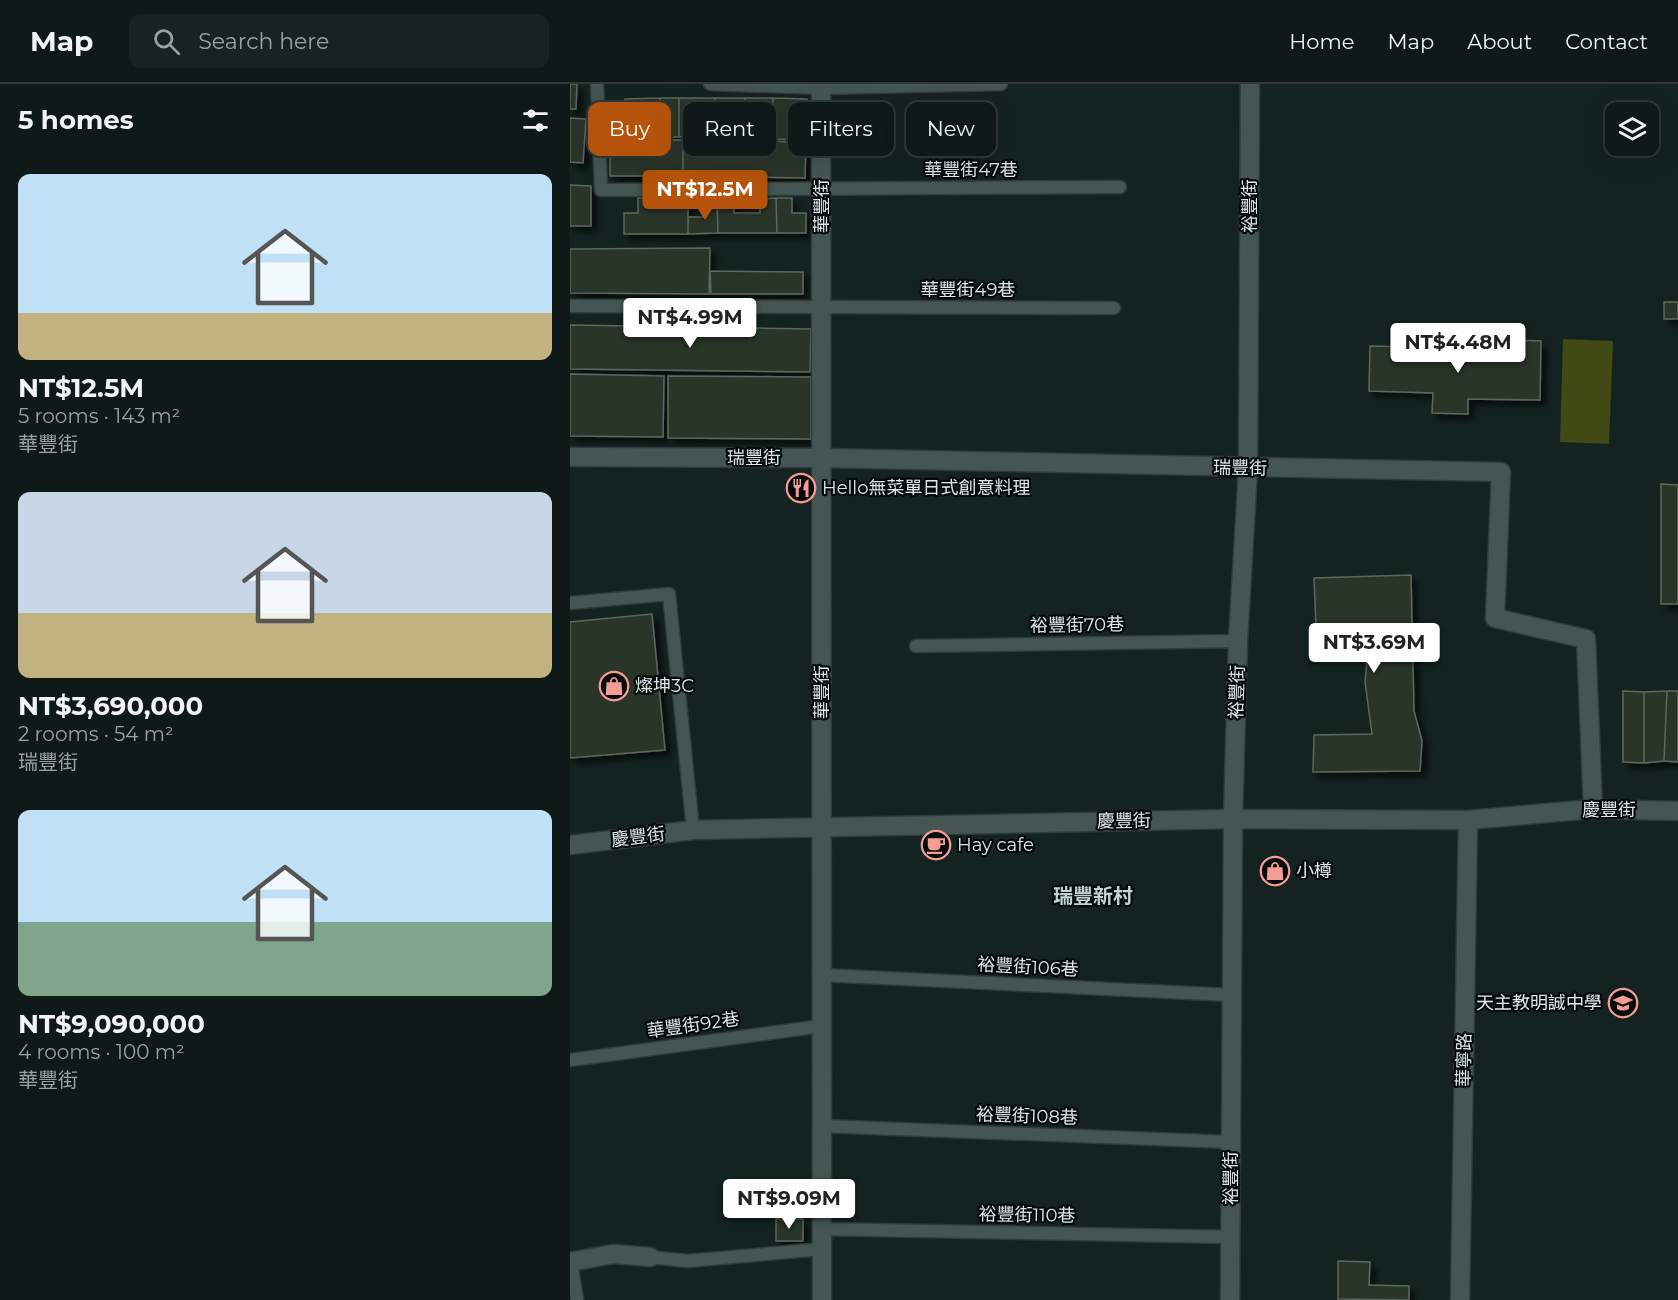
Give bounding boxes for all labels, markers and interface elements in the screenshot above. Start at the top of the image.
search box [129,14,549,68]
text: Map [30,24,93,58]
icon: search [150,25,183,58]
text: Search here [198,28,329,55]
text: Home [1289,29,1354,54]
text: Map [1387,29,1434,54]
text: About [1467,29,1532,54]
text: Contact [1565,29,1648,54]
chip: Buy [588,102,671,156]
chip: Rent [683,102,776,156]
chip: Filters [788,102,894,156]
chip: New [906,102,996,156]
map controls [1605,102,1659,156]
button: layers [1605,102,1659,156]
text: 5 homes [18,104,134,136]
icon: filters [519,104,552,137]
street label: 華豐街47巷 [924,159,1018,181]
pin: NT$12.5M [643,170,767,221]
text: NT$12.5M [656,177,754,201]
street label: 華豐街 [811,179,833,233]
street label: 裕豐街 [1239,179,1261,233]
icon: home [231,213,339,321]
street label: 華豐街49巷 [921,279,1015,301]
pin: NT$4.99M [628,298,752,349]
text: NT$4.99M [637,305,743,329]
pin: NT$4.48M [1396,323,1520,374]
text: NT$4.48M [1404,330,1512,354]
text: NT$12.5M [18,372,144,404]
text: 5 rooms · 143 m² [18,404,180,428]
text: 華豐街 [18,432,78,456]
street label: 瑞豐街 [727,447,781,469]
street label: 瑞豐街 [1213,457,1267,479]
restaurant icon: Hello無菜單日式創意料理 [785,472,817,504]
place label: Hello無菜單日式創意料理 [822,477,1030,499]
icon: home [231,531,339,639]
street label: 裕豐街70巷 [1030,613,1124,637]
pin: NT$3.69M [1312,623,1436,674]
text: NT$3.69M [1323,630,1425,654]
street label: 華豐街 [811,665,833,719]
street label: 裕豐街 [1225,665,1249,719]
shop icon: 燦坤3C [598,670,630,702]
place label: 燦坤3C [635,675,694,697]
text: NT$3,690,000 [18,690,203,722]
text: 2 rooms · 54 m² [18,722,174,746]
text: 瑞豐街 [18,750,78,774]
street label: 慶豐街 [1582,799,1636,821]
street label: 慶豐街 [1097,810,1151,832]
street label: 慶豐街 [610,823,666,851]
cafe icon: Hay cafe [920,829,952,861]
place label: Hay cafe [957,834,1034,856]
icon: home [231,849,339,957]
shop icon: 小樽 [1259,855,1291,887]
place label: 小樽 [1296,860,1332,882]
district label: 瑞豐新村 [1053,884,1133,908]
street label: 裕豐街106巷 [977,953,1079,981]
school or university icon: 天主教明誠中學 [1607,987,1639,1019]
place label: 天主教明誠中學 [1476,992,1602,1014]
text: NT$9,090,000 [18,1008,205,1040]
street label: 華豐街92巷 [645,1008,741,1042]
street label: 華寧路 [1453,1033,1475,1087]
text: 4 rooms · 100 m² [18,1040,185,1064]
text: 華豐街 [18,1068,78,1092]
street label: 裕豐街108巷 [976,1103,1078,1129]
street label: 裕豐街 [1220,1151,1242,1205]
pin: NT$9.09M [727,1179,851,1230]
text: NT$9.09M [737,1186,841,1210]
street label: 裕豐街110巷 [978,1203,1076,1227]

